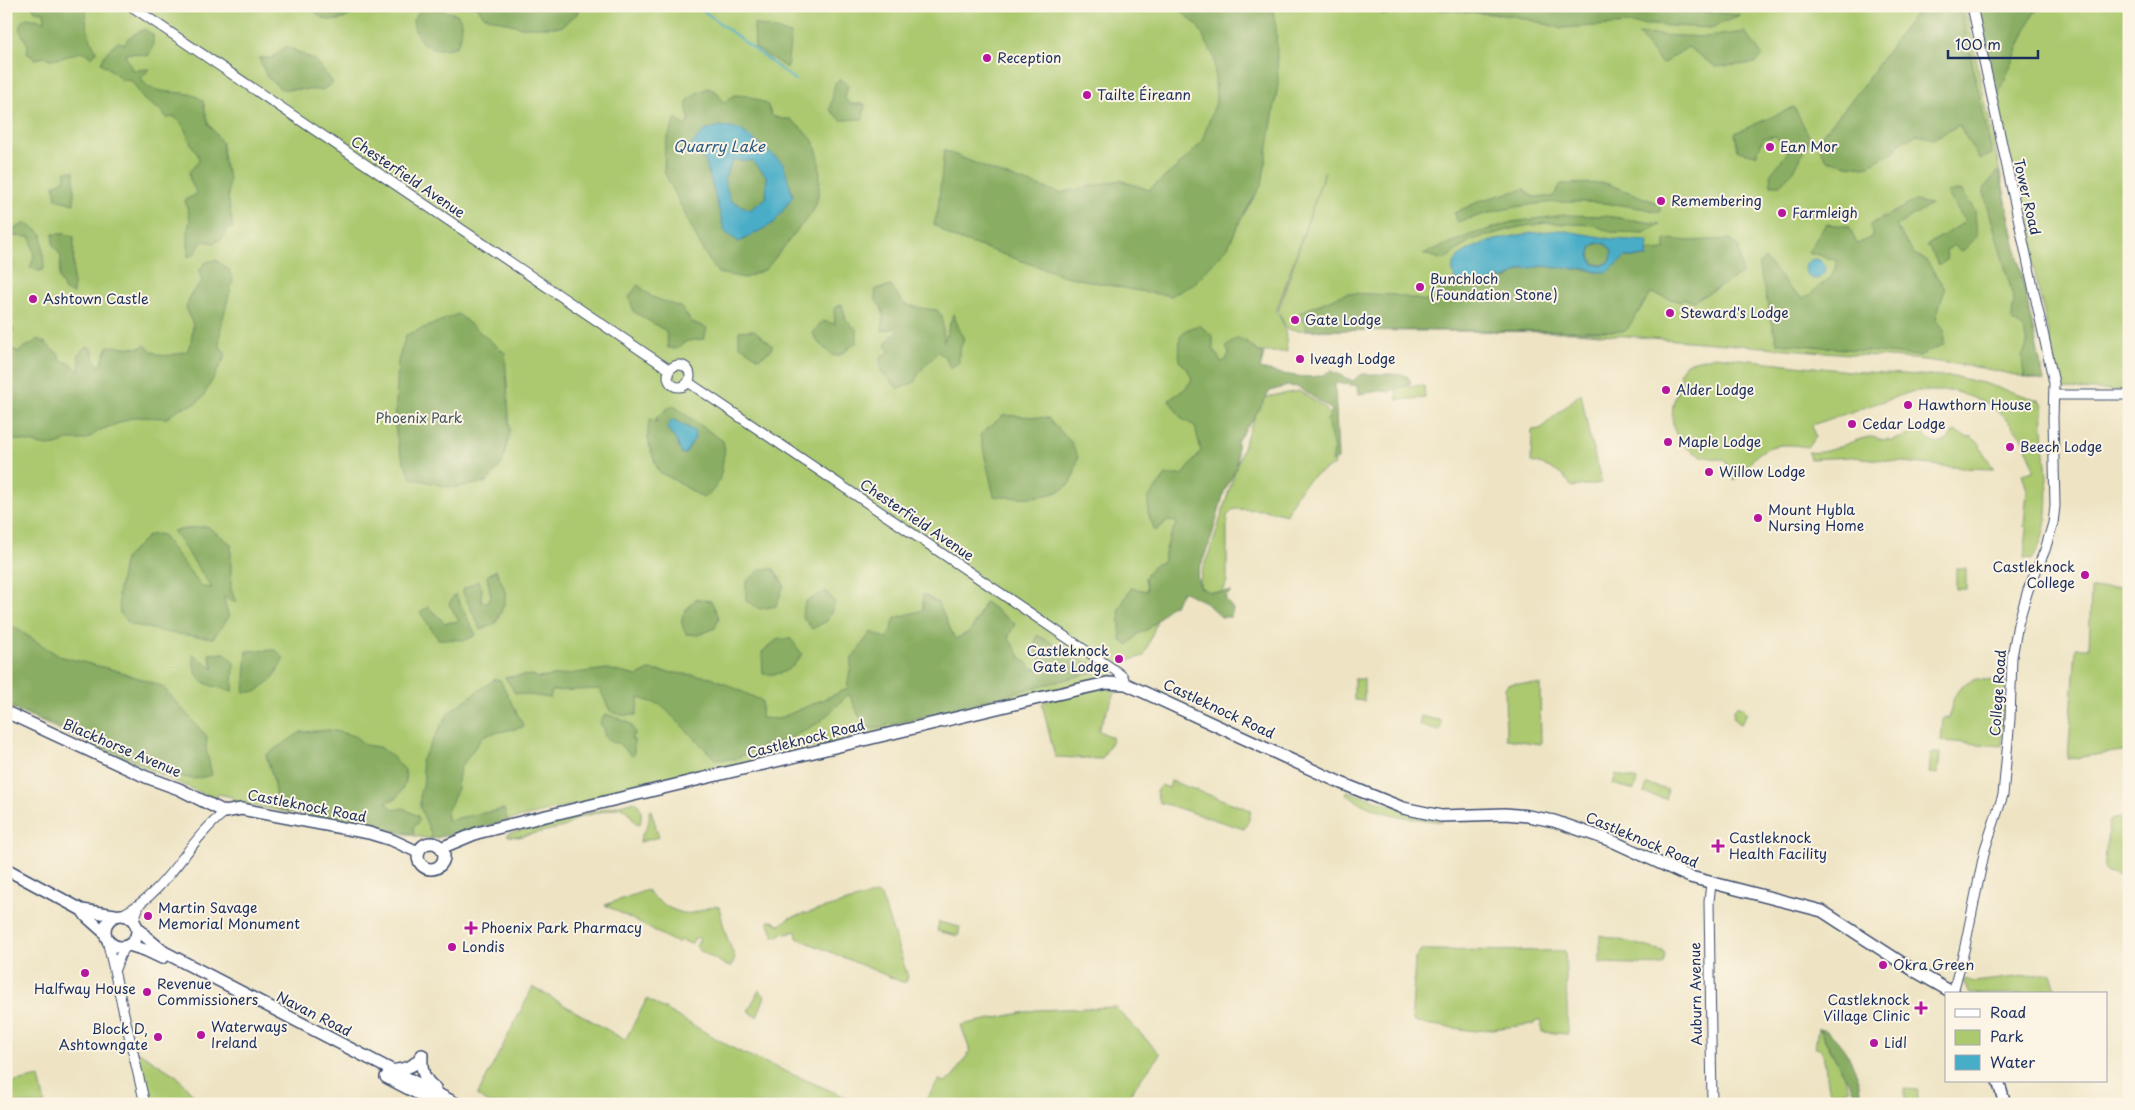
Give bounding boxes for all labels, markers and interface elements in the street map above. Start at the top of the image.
scale bar [1948,28,2038,60]
text: 100 m [1955,32,2001,55]
place label: Reception [997,47,1061,68]
marker: Reception [981,52,993,64]
place label: Tailte Éireann [1097,84,1191,105]
marker: Tailte Éireann [1081,89,1093,101]
street label: Chesterfield Avenue [347,131,470,223]
water label: Quarry Lake [673,134,766,157]
place label: Ean Mor [1780,136,1838,157]
marker: Ean Mor [1764,141,1776,153]
street label: Tower Road [2009,157,2046,237]
place label: Remembering [1671,190,1762,211]
marker: Remembering [1655,195,1667,207]
place label: Farmleigh [1792,202,1858,223]
marker: Farmleigh [1776,207,1788,219]
place label: Bunchloch (Foundation Stone) [1430,268,1558,305]
marker: Bunchloch (Foundation Stone) [1414,281,1426,293]
place label: Ashtown Castle [43,288,149,309]
marker: Ashtown Castle [27,293,39,305]
place label: Steward's Lodge [1680,302,1789,323]
marker: Steward's Lodge [1664,307,1676,319]
place label: Gate Lodge [1305,309,1381,330]
marker: Gate Lodge [1289,314,1301,326]
place label: Iveagh Lodge [1310,348,1395,369]
marker: Iveagh Lodge [1294,353,1306,365]
place label: Alder Lodge [1676,379,1754,400]
marker: Alder Lodge [1660,384,1672,396]
place label: Hawthorn House [1918,394,2032,415]
marker: Hawthorn House [1902,399,1914,411]
park label: Phoenix Park [376,407,463,428]
place label: Cedar Lodge [1862,413,1946,434]
marker: Cedar Lodge [1846,418,1858,430]
place label: Maple Lodge [1678,431,1761,452]
marker: Maple Lodge [1662,436,1674,448]
place label: Beech Lodge [2020,436,2102,457]
marker: Beech Lodge [2004,441,2016,453]
place label: Willow Lodge [1719,461,1806,482]
marker: Willow Lodge [1703,466,1715,478]
street label: Chesterfield Avenue [856,474,979,566]
place label: Mount Hybla Nursing Home [1768,499,1864,536]
marker: Mount Hybla Nursing Home [1752,512,1764,524]
place label: Castleknock College [1993,556,2075,593]
marker: Castleknock College [2079,569,2091,581]
place label: Castleknock Gate Lodge [1027,640,1109,677]
street label: College Road [1984,649,2011,737]
marker: Castleknock Gate Lodge [1113,653,1125,665]
street label: Castleknock Road [1160,673,1278,744]
street label: Blackhorse Avenue [60,713,185,782]
street label: Castleknock Road [745,714,867,763]
street label: Castleknock Road [246,784,368,827]
street label: Castleknock Road [1582,806,1702,873]
place label: Castleknock Health Facility [1729,827,1827,864]
marker: Castleknock Health Facility [1711,839,1725,853]
place label: Martin Savage Memorial Monument [158,897,300,934]
marker: Martin Savage Memorial Monument [142,910,154,922]
place label: Phoenix Park Pharmacy [481,917,642,938]
marker: Phoenix Park Pharmacy [465,922,477,934]
place label: Londis [462,936,505,957]
marker: Londis [446,941,458,953]
street label: Auburn Avenue [1684,942,1707,1046]
place label: Okra Green [1893,954,1974,975]
marker: Okra Green [1877,959,1889,971]
marker: Halfway House [79,967,91,979]
place label: Revenue Commissioners [157,973,258,1010]
place label: Halfway House [34,978,136,999]
marker: Revenue Commissioners [141,986,153,998]
street label: Navan Road [273,986,355,1041]
place label: Castleknock Village Clinic [1823,989,1910,1026]
legend [1945,992,2108,1082]
text: Road [1990,1000,2026,1023]
marker: Castleknock Village Clinic [1914,1001,1928,1015]
place label: Waterways Ireland [211,1016,288,1053]
place label: Block D, Ashtowngate [59,1018,148,1055]
text: Park [1990,1024,2024,1047]
marker: Waterways Ireland [195,1029,207,1041]
marker: Block D, Ashtowngate [152,1031,164,1043]
place label: Lidl [1884,1032,1907,1053]
marker: Lidl [1868,1037,1880,1049]
text: Water [1990,1050,2035,1073]

